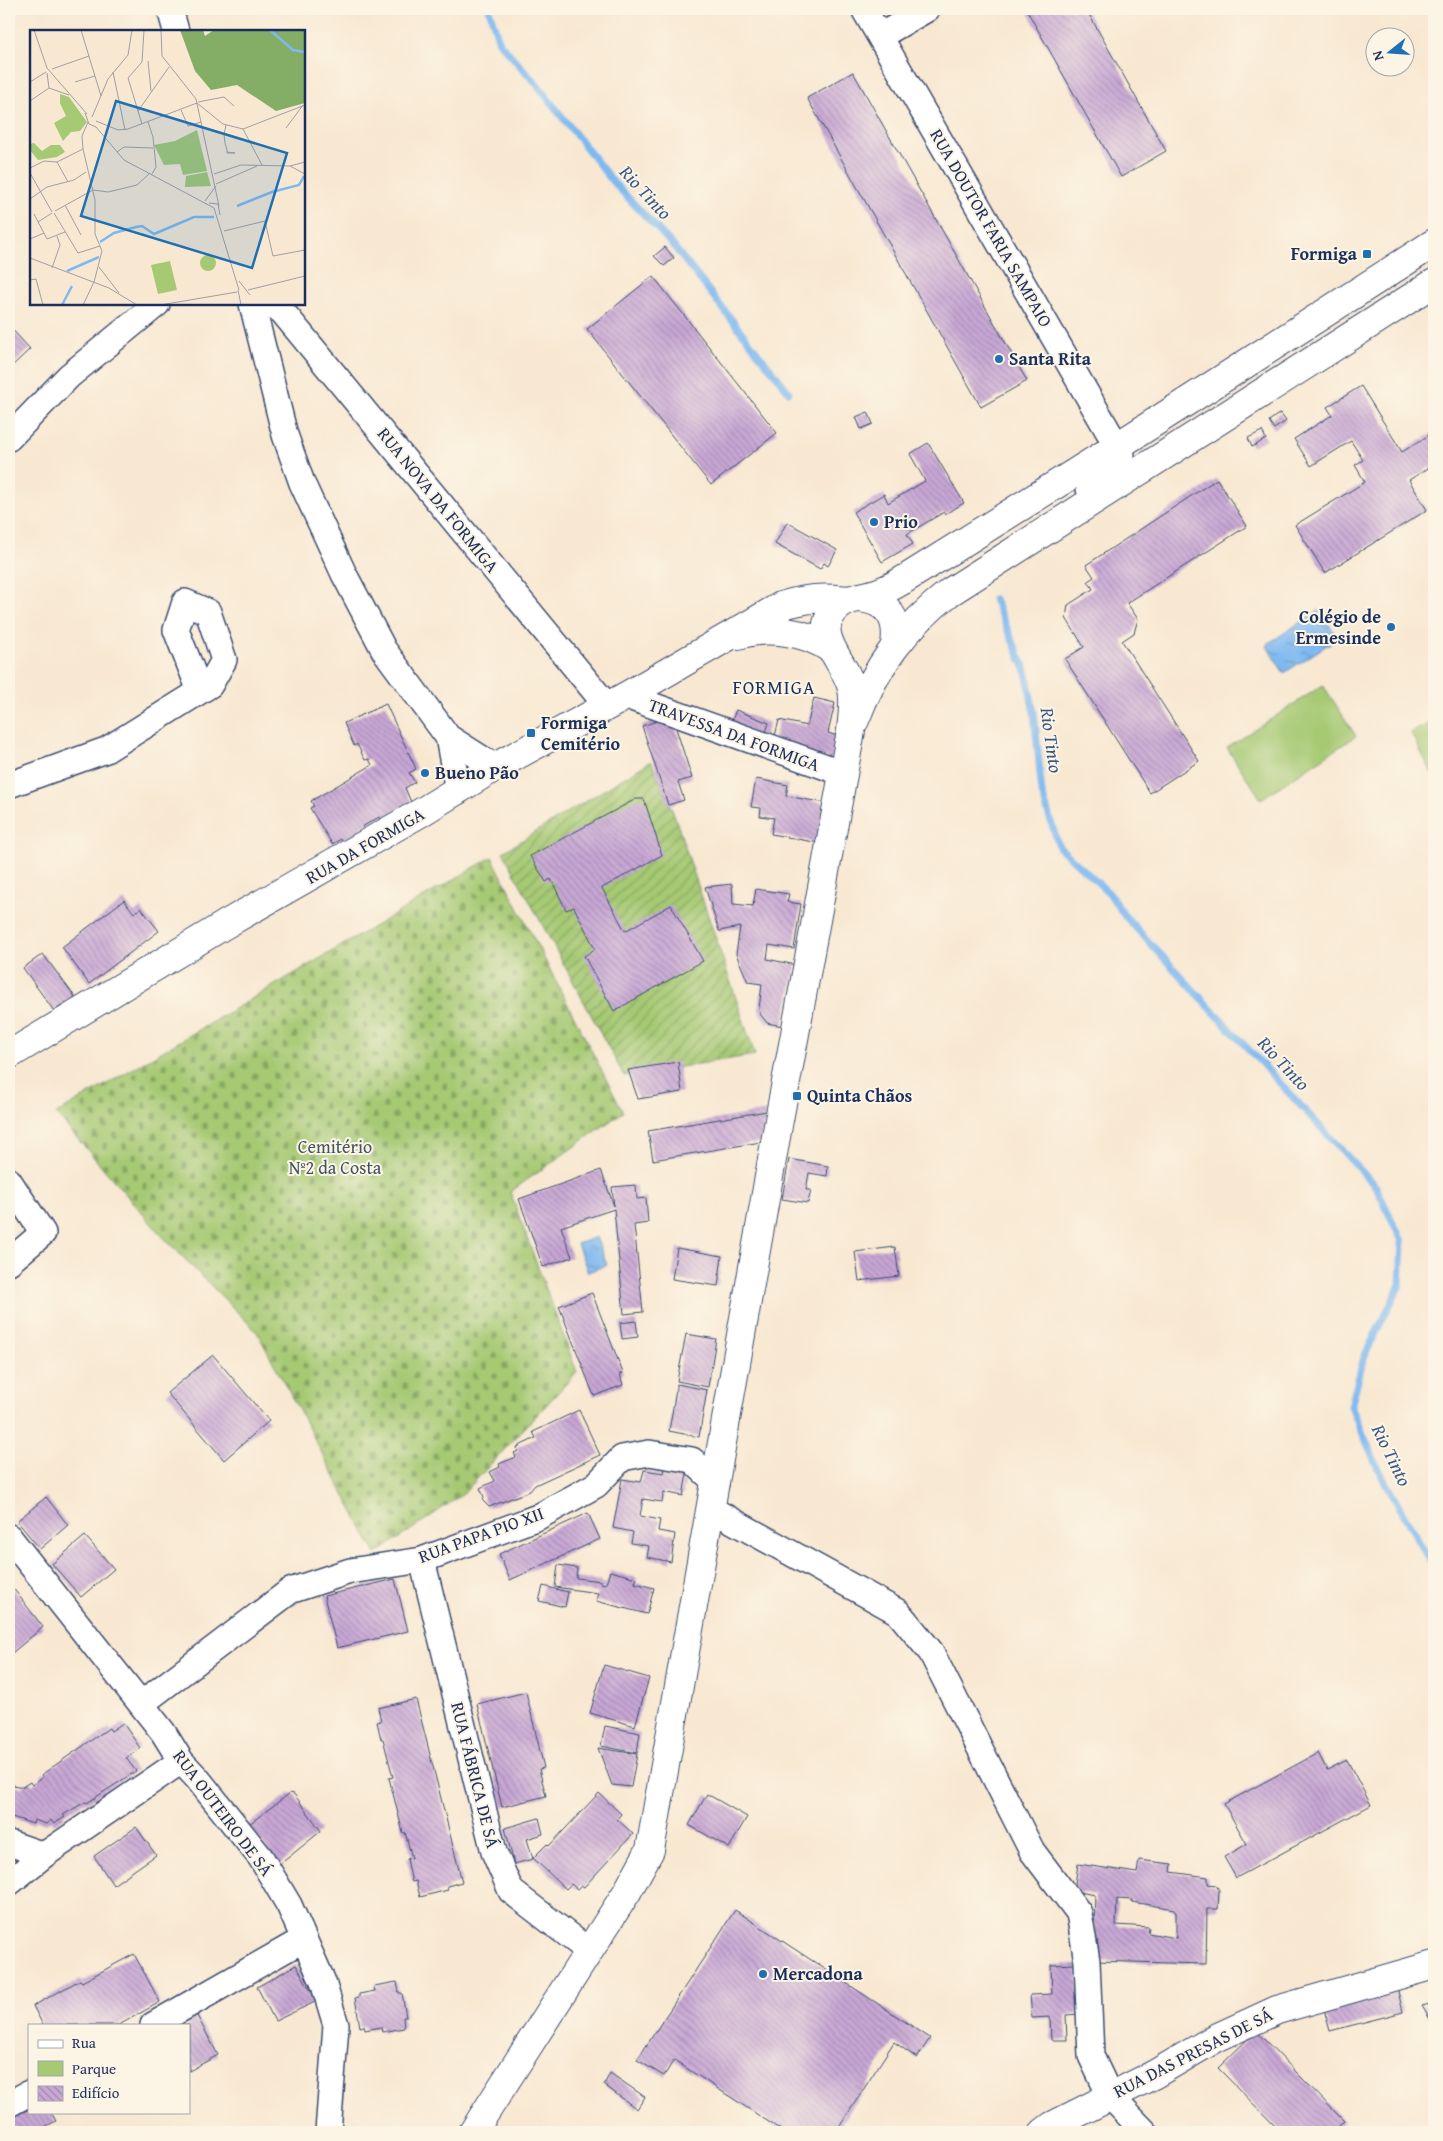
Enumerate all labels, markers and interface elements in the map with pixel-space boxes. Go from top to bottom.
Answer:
north arrow [1366,28,1416,78]
inset map [30,30,305,305]
text: N [1366,48,1388,63]
street label: RUA DOUTOR FARIA SAMPAIO [924,124,1059,332]
water label: Rio Tinto [613,158,679,226]
place label: Formiga [1291,240,1358,267]
marker: Formiga [1361,248,1373,260]
place label: Santa Rita [1009,345,1092,372]
marker: Santa Rita [993,353,1005,365]
street label: RUA NOVA DA FORMIGA [371,421,506,578]
place label: Prio [884,508,918,535]
marker: Prio [868,516,880,528]
place label: Colégio de Ermesinde [1296,603,1381,651]
marker: Colégio de Ermesinde [1385,621,1397,633]
district label: FORMIGA [733,673,815,701]
street label: TRAVESSA DA FORMIGA [645,691,824,778]
water label: Rio Tinto [1033,705,1070,774]
place label: Formiga Cemitério [541,709,621,757]
marker: Formiga Cemitério [525,727,537,739]
place label: Bueno Pão [435,759,519,786]
marker: Bueno Pão [419,767,431,779]
street label: RUA DA FORMIGA [300,800,429,891]
water label: Rio Tinto [1251,1029,1317,1097]
place label: Quinta Chãos [807,1082,912,1109]
marker: Quinta Chãos [791,1090,803,1102]
park label: Cemitério Nº2 da Costa [289,1133,382,1181]
water label: Rio Tinto [1365,1418,1419,1491]
street label: RUA PAPA PIO XII [414,1499,547,1570]
street label: RUA FÁBRICA DE SÁ [444,1699,507,1851]
street label: RUA OUTEIRO DE SÁ [167,1744,280,1882]
place label: Mercadona [773,1960,863,1987]
marker: Mercadona [757,1968,769,1980]
street label: RUA DAS PRESAS DE SÁ [1108,2001,1277,2104]
legend [28,2024,190,2114]
text: Rua [72,2032,96,2053]
text: Parque [72,2058,116,2079]
text: Edifício [72,2082,120,2103]

